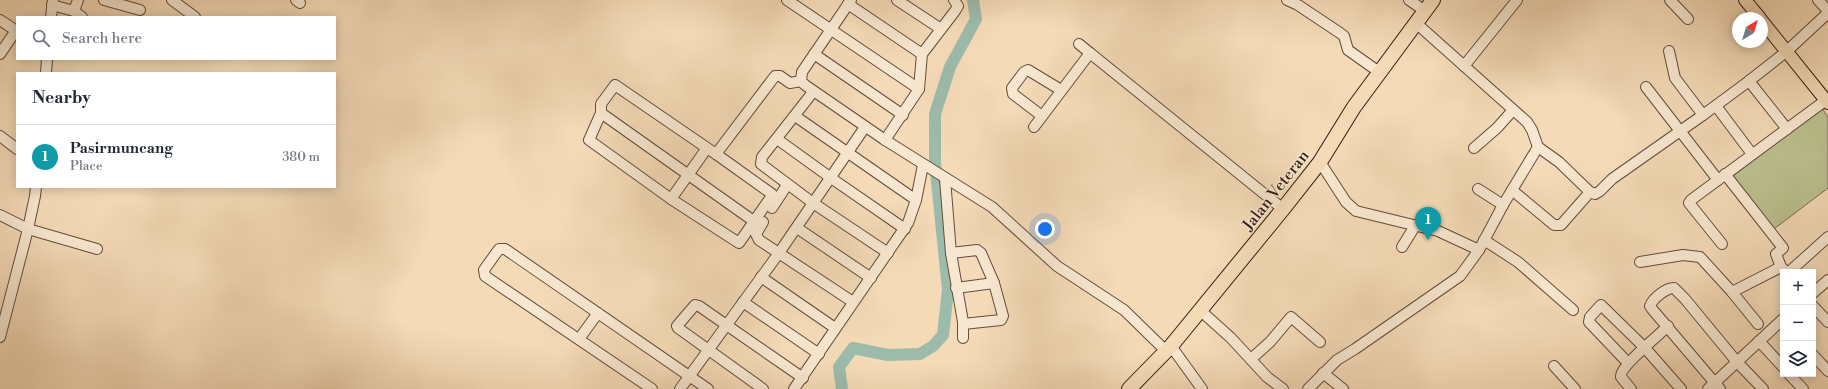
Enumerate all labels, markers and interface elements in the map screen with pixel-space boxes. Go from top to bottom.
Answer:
north arrow [1732,12,1768,48]
search box [16,16,336,60]
icon: search [30,27,52,49]
text: Search here [62,29,142,48]
text: Nearby [32,87,91,109]
text: Pasirmuncang [70,139,173,158]
street label: Jalan Veteran [1237,146,1314,236]
text: 1 [42,149,48,165]
text: 380 m [282,149,320,165]
text: Place [70,158,102,174]
pin: 1 [1415,207,1441,240]
your location [1035,219,1055,239]
map controls [1780,269,1816,377]
button: + [1780,269,1816,305]
button: − [1780,305,1816,341]
button: layers [1780,341,1816,377]

